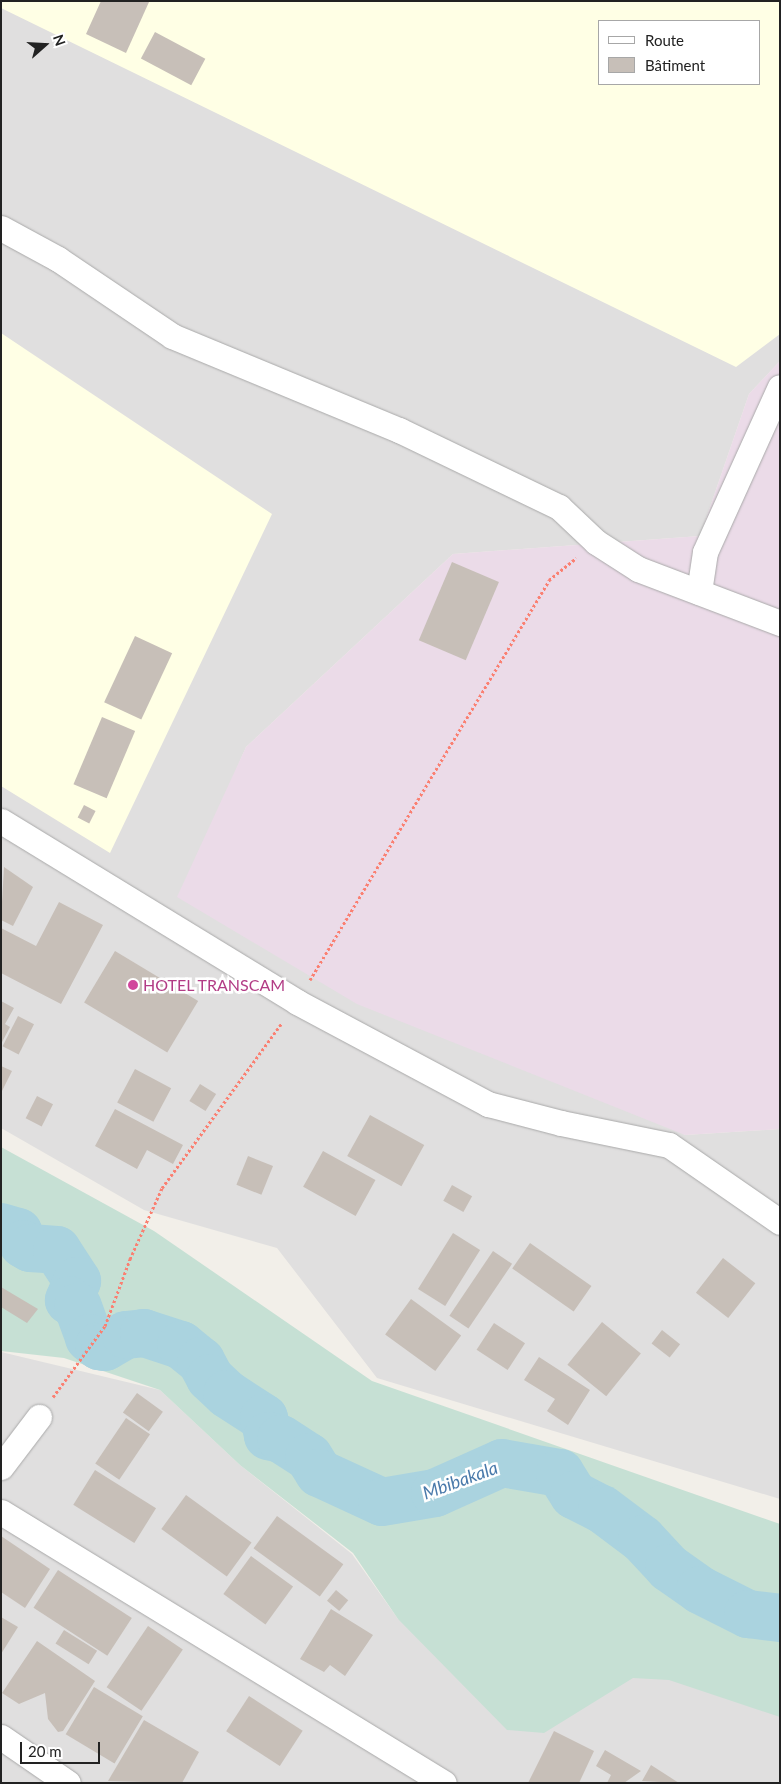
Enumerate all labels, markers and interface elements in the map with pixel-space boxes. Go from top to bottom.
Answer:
north arrow [20,20,70,70]
legend [598,20,761,85]
text: Route [645,31,684,49]
text: N [50,32,69,48]
text: Bâtiment [645,56,705,74]
place label: HOTEL TRANSCAM [143,975,286,995]
marker: HOTEL TRANSCAM [127,979,139,991]
water label: Mbibakala [420,1456,500,1504]
scale bar [22,1732,102,1764]
text: 20 m [28,1742,62,1760]

